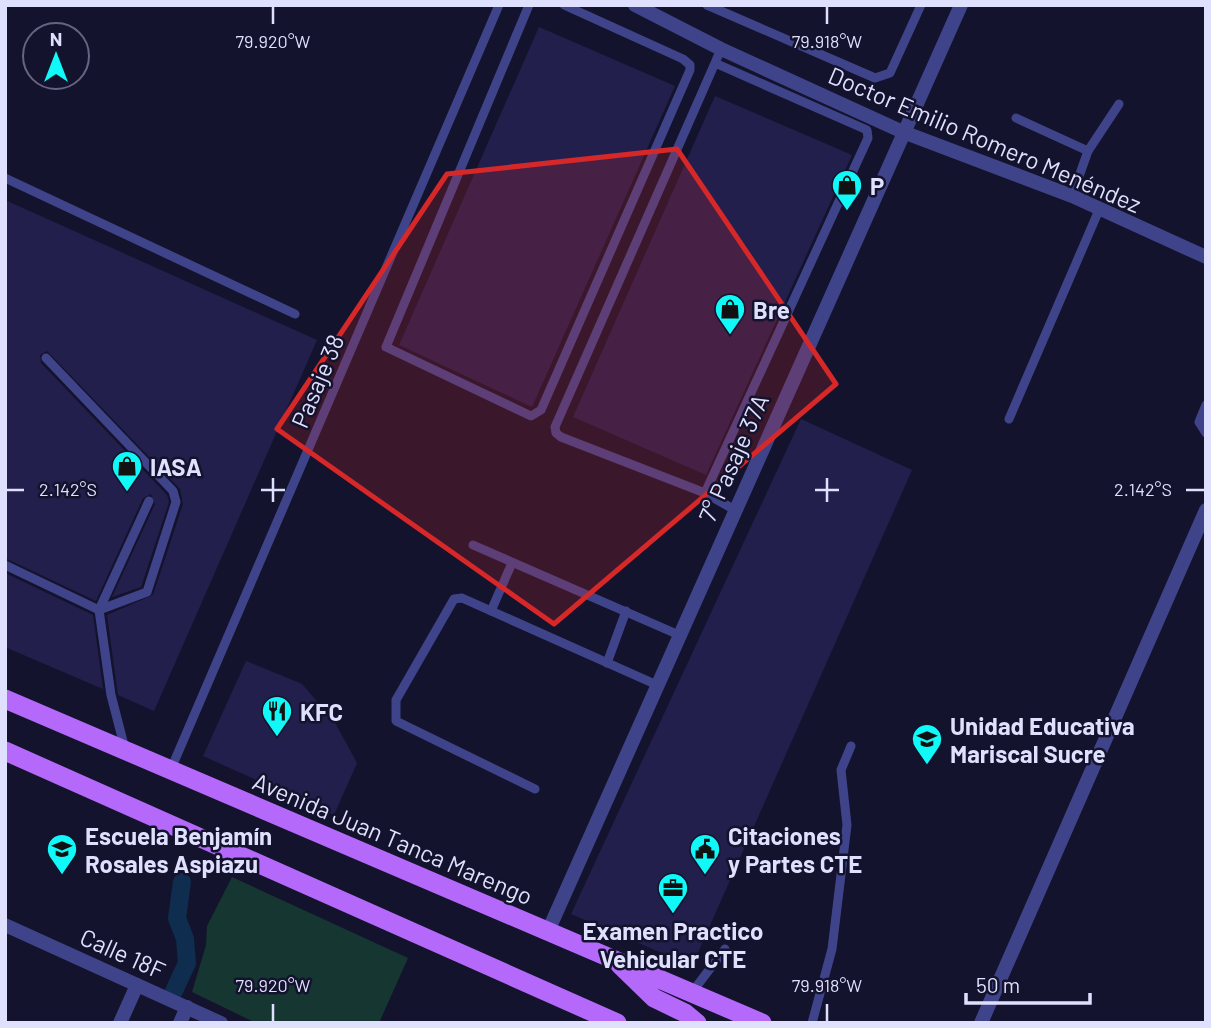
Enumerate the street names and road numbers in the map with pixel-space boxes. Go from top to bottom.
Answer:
street label: Doctor Emilio Romero Menéndez [824,60,1146,218]
street label: Pasaje 38 [284,330,350,432]
street label: 7° Pasaje 37A [692,389,774,527]
street label: Avenida Juan Tanca Marengo [249,766,537,910]
street label: Calle 18F [76,921,170,985]

